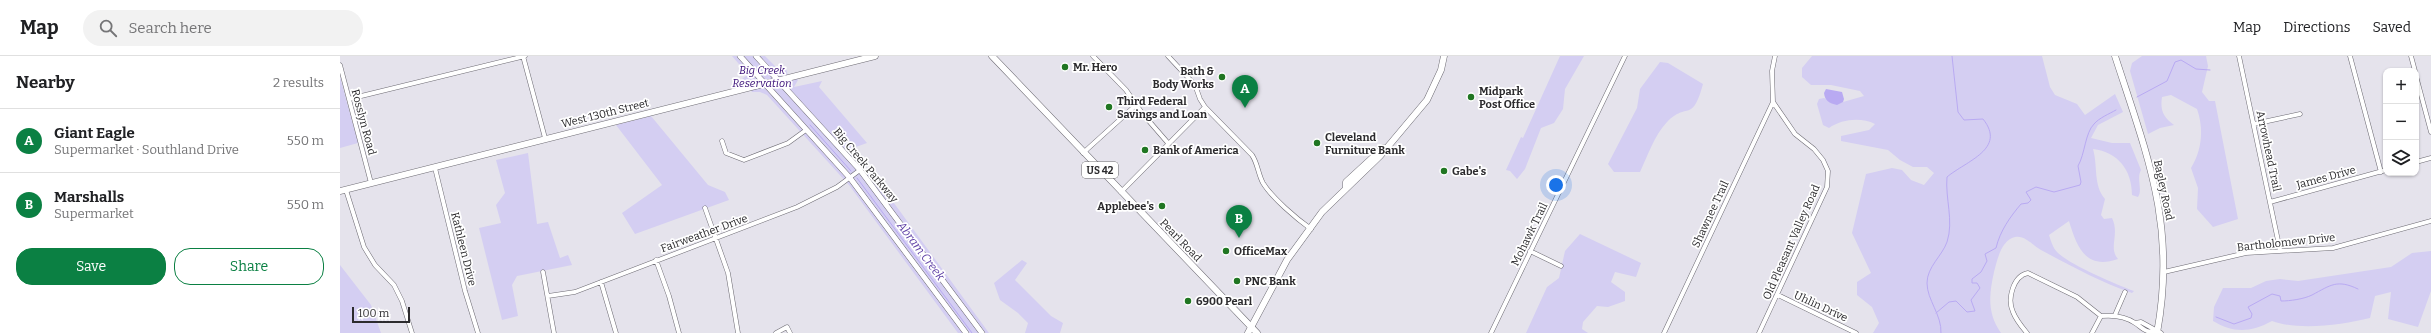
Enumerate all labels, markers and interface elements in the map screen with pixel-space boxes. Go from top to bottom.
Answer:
search box [83,10,363,46]
text: Map [20,16,59,39]
icon: search [97,17,119,39]
text: Search here [129,19,212,37]
text: Map [2233,19,2261,36]
text: Directions [2283,19,2351,36]
text: Saved [2373,19,2411,36]
place label: Mr. Hero [1073,61,1117,74]
marker: Mr. Hero [1060,62,1070,72]
park label: Big Creek Reservation [732,64,792,90]
place label: Bath & Body Works [1152,65,1215,91]
map controls [2383,68,2419,176]
button: + [2383,68,2419,104]
text: Nearby [16,72,75,93]
marker: Bath & Body Works [1217,72,1227,82]
text: 2 results [273,75,324,90]
pin: A [1232,75,1258,108]
place label: Midpark Post Office [1479,85,1535,111]
street label: Rosslyn Road [348,88,379,157]
marker: Midpark Post Office [1466,92,1476,102]
place label: Third Federal Savings and Loan [1117,95,1207,121]
street label: West 130th Street [560,96,650,131]
marker: Third Federal Savings and Loan [1104,102,1114,112]
button: − [2383,104,2419,140]
street label: Arrowhead Trail [2254,109,2283,193]
text: Giant Eagle [54,124,135,142]
street label: Big Creek Parkway [831,125,901,205]
place label: Cleveland Furniture Bank [1325,131,1405,157]
text: A [24,133,34,148]
text: 550 m [287,133,324,148]
marker: Cleveland Furniture Bank [1312,138,1322,148]
button: layers [2383,140,2419,176]
text: Supermarket · Southland Drive [54,142,239,157]
place label: Bank of America [1153,144,1240,157]
marker: Bank of America [1140,145,1150,155]
street label: Bagley Road [2151,159,2176,222]
road number: US 42 [1082,162,1118,178]
street label: James Drive [2294,163,2357,192]
place label: Gabe's [1452,165,1487,178]
marker: Gabe's [1439,166,1449,176]
your location [1546,175,1566,195]
street label: Shawnee Trail [1689,179,1732,250]
street label: Old Pleasant Valley Road [1760,182,1823,302]
text: Marshalls [54,188,124,206]
text: B [25,197,33,212]
text: 550 m [287,197,324,212]
place label: Applebee's [1097,200,1155,213]
street label: Mohawk Trail [1509,200,1550,268]
marker: Applebee's [1157,201,1167,211]
pin: B [1226,205,1252,238]
text: Supermarket [54,206,134,221]
street label: Kathleen Drive [448,211,479,287]
street label: Fairweather Drive [659,212,749,255]
street label: Pearl Road [1157,216,1205,265]
water label: Abram Creek [894,218,948,284]
street label: Bartholomew Drive [2236,231,2336,254]
place label: OfficeMax [1234,245,1288,258]
marker: OfficeMax [1221,246,1231,256]
button: Save [16,248,166,285]
button: Share [174,248,324,285]
place label: PNC Bank [1245,275,1296,288]
marker: PNC Bank [1232,276,1242,286]
street label: Uhlin Drive [1792,288,1850,325]
place label: 6900 Pearl [1196,295,1253,308]
marker: 6900 Pearl [1183,296,1193,306]
scale bar [352,305,410,324]
text: 100 m [358,307,389,320]

